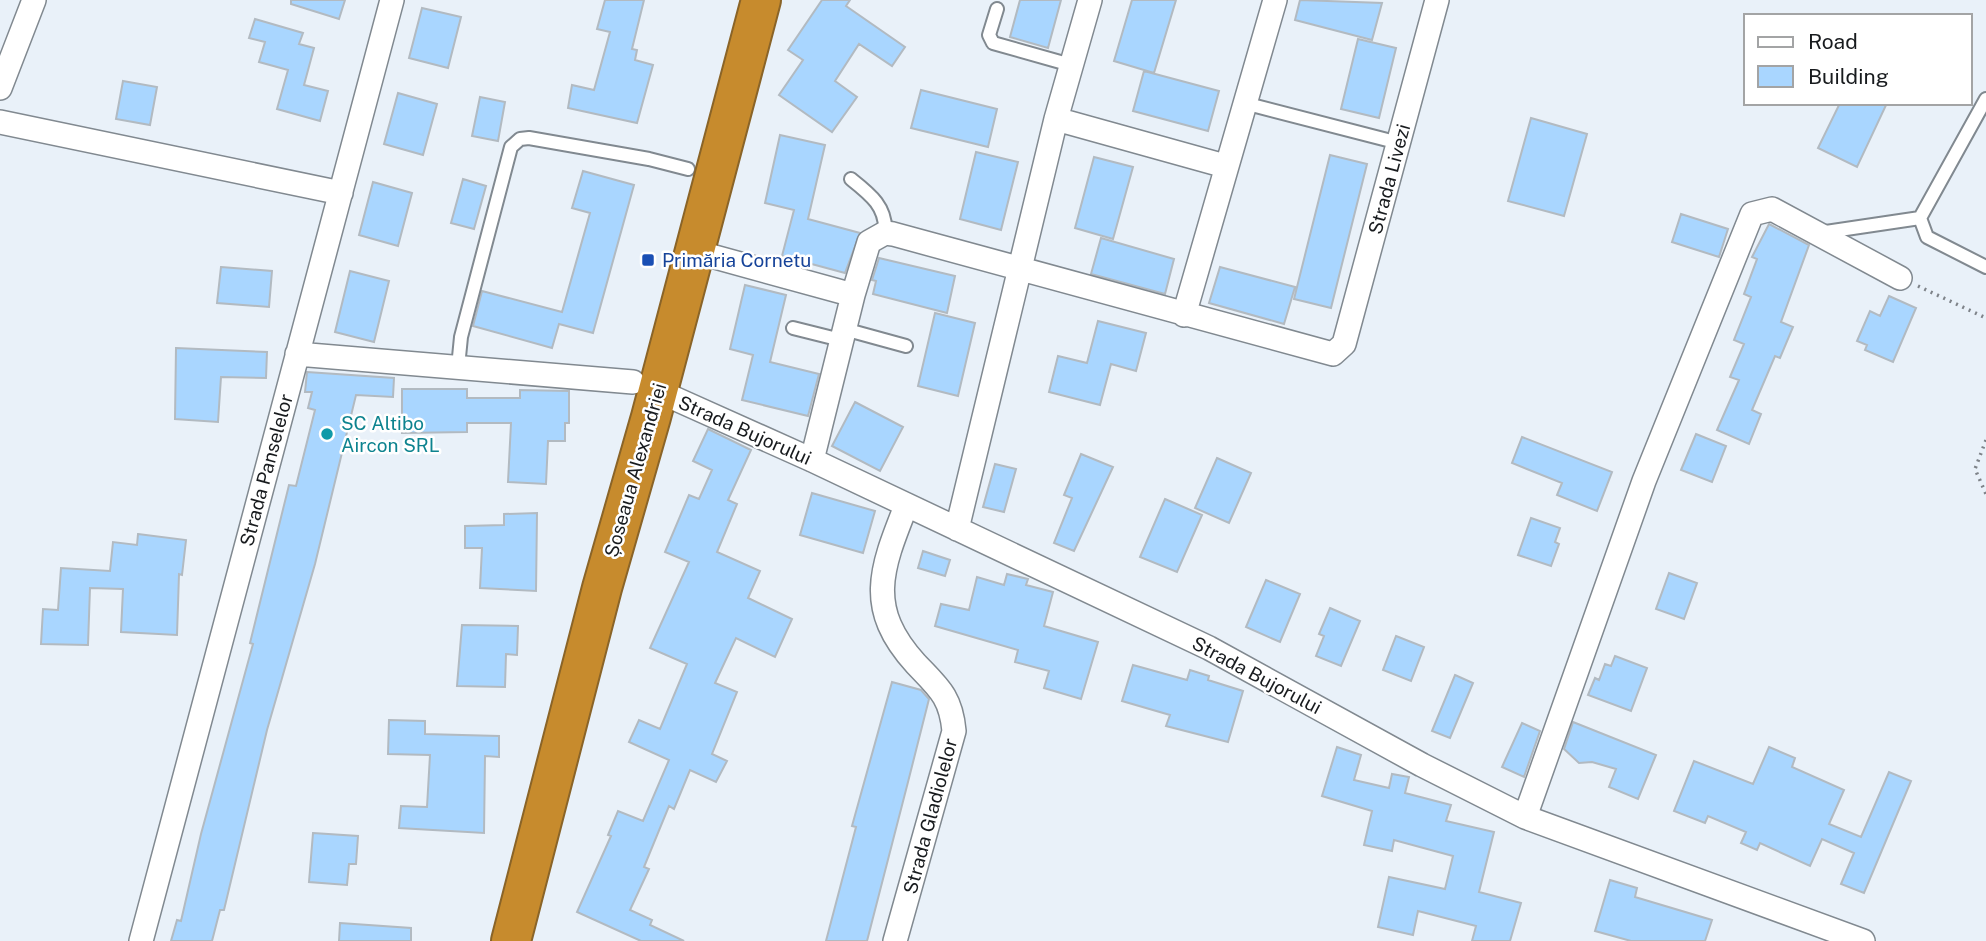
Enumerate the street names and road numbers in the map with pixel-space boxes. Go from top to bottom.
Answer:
street label: Strada Livezi [1364,121,1414,237]
street label: Șoseaua Alexandriei [600,380,670,560]
street label: Strada Panselelor [235,391,297,549]
street label: Strada Bujorului [675,391,815,469]
street label: Strada Bujorului [1189,632,1325,718]
street label: Strada Gladiolelor [899,736,961,896]

